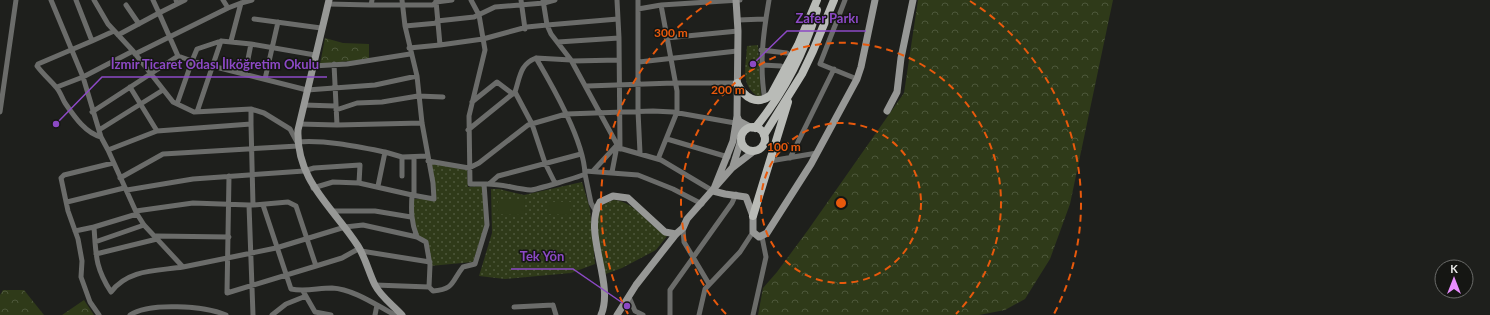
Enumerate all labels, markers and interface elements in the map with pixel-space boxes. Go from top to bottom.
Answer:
callout: Zafer Parkı [787,6,866,31]
text: Zafer Parkı [795,10,859,26]
text: 300 m [654,25,688,40]
callout: İzmir Ticaret Odası İlköğretim Okulu [102,52,327,77]
text: İzmir Ticaret Odası İlköğretim Okulu [111,56,319,72]
text: 200 m [711,82,745,97]
text: 100 m [767,139,801,154]
centre of rings [834,196,848,210]
callout: Tek Yön [511,244,573,269]
text: Tek Yön [520,248,564,264]
north arrow [1434,259,1474,299]
text: K [1450,262,1458,275]

